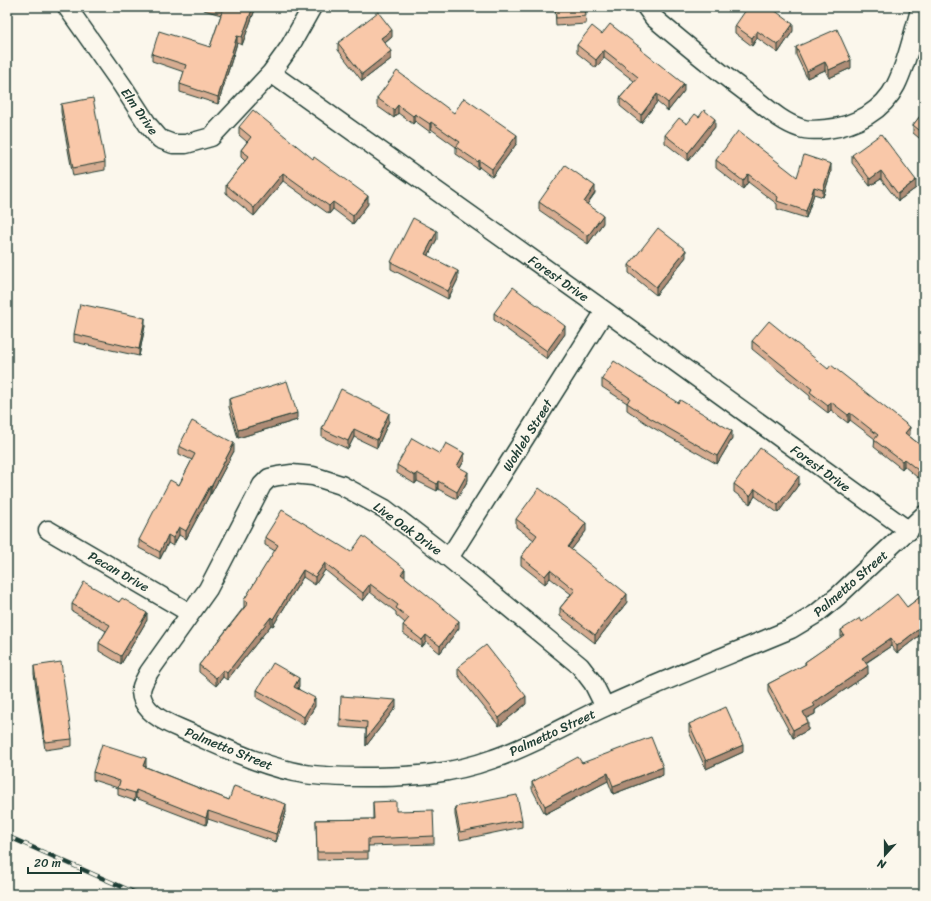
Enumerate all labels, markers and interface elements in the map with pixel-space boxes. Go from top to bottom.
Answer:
street label: Elm Drive [115,83,165,140]
street label: Forest Drive [524,249,594,308]
street label: Wohleb Street [496,394,559,476]
street label: Forest Drive [786,439,856,498]
street label: Live Oak Drive [368,495,447,562]
street label: Palmetto Street [808,544,893,623]
street label: Pecan Drive [84,545,154,598]
street label: Palmetto Street [505,702,600,763]
street label: Palmetto Street [181,720,277,777]
north arrow [865,835,905,875]
scale bar [28,849,81,875]
text: 20 m [34,852,61,874]
text: N [874,853,889,874]

